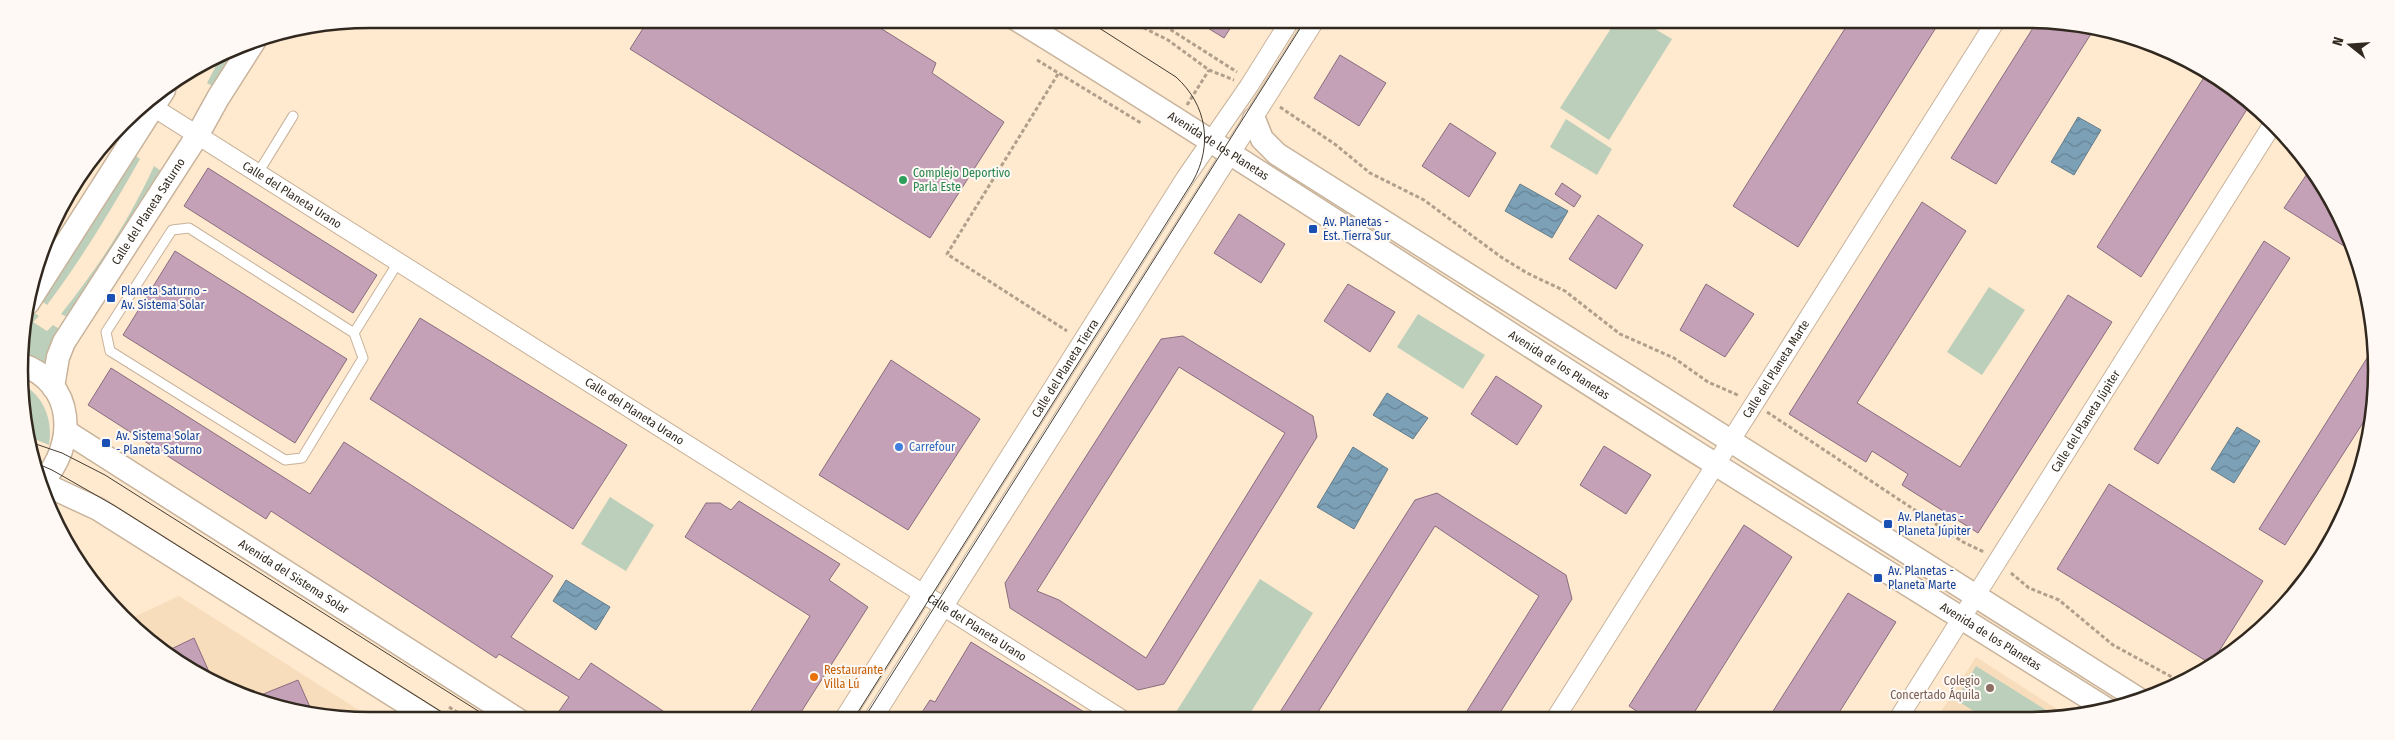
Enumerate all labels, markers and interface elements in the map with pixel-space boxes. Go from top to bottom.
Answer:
north arrow [2325,20,2375,70]
text: N [2329,35,2347,48]
street label: Avenida de los Planetas [1165,109,1272,183]
street label: Calle del Planeta Saturno [109,156,188,267]
street label: Calle del Planeta Urano [240,158,344,231]
place label: Complejo Deportivo Parla Este [913,166,1010,194]
marker: Complejo Deportivo Parla Este [897,174,909,186]
place label: Av. Planetas - Est. Tierra Sur [1323,215,1391,243]
marker: Av. Planetas - Est. Tierra Sur [1307,223,1319,235]
place label: Planeta Saturno - Av. Sistema Solar [121,284,207,312]
marker: Planeta Saturno - Av. Sistema Solar [105,292,117,304]
street label: Calle del Planeta Tierra [1029,316,1101,420]
street label: Calle del Planeta Marte [1740,317,1812,421]
street label: Avenida de los Planetas [1506,327,1612,402]
street label: Calle del Planeta Júpiter [2048,367,2123,475]
street label: Calle del Planeta Urano [582,375,687,448]
place label: Av. Sistema Solar - Planeta Saturno [116,429,202,457]
marker: Av. Sistema Solar - Planeta Saturno [100,437,112,449]
place label: Carrefour [909,440,956,454]
marker: Carrefour [893,441,905,453]
place label: Av. Planetas - Planeta Júpiter [1898,510,1972,538]
marker: Av. Planetas - Planeta Júpiter [1882,518,1894,530]
street label: Avenida del Sistema Solar [236,536,352,617]
place label: Av. Planetas - Planeta Marte [1888,564,1956,592]
marker: Av. Planetas - Planeta Marte [1872,572,1884,584]
street label: Calle del Planeta Urano [925,591,1029,664]
street label: Avenida de los Planetas [1938,600,2044,673]
place label: Restaurante Villa Lú [824,663,883,691]
marker: Restaurante Villa Lú [808,671,820,683]
place label: Colegio Concertado Áquila [1890,674,1980,702]
marker: Colegio Concertado Áquila [1984,682,1996,694]

